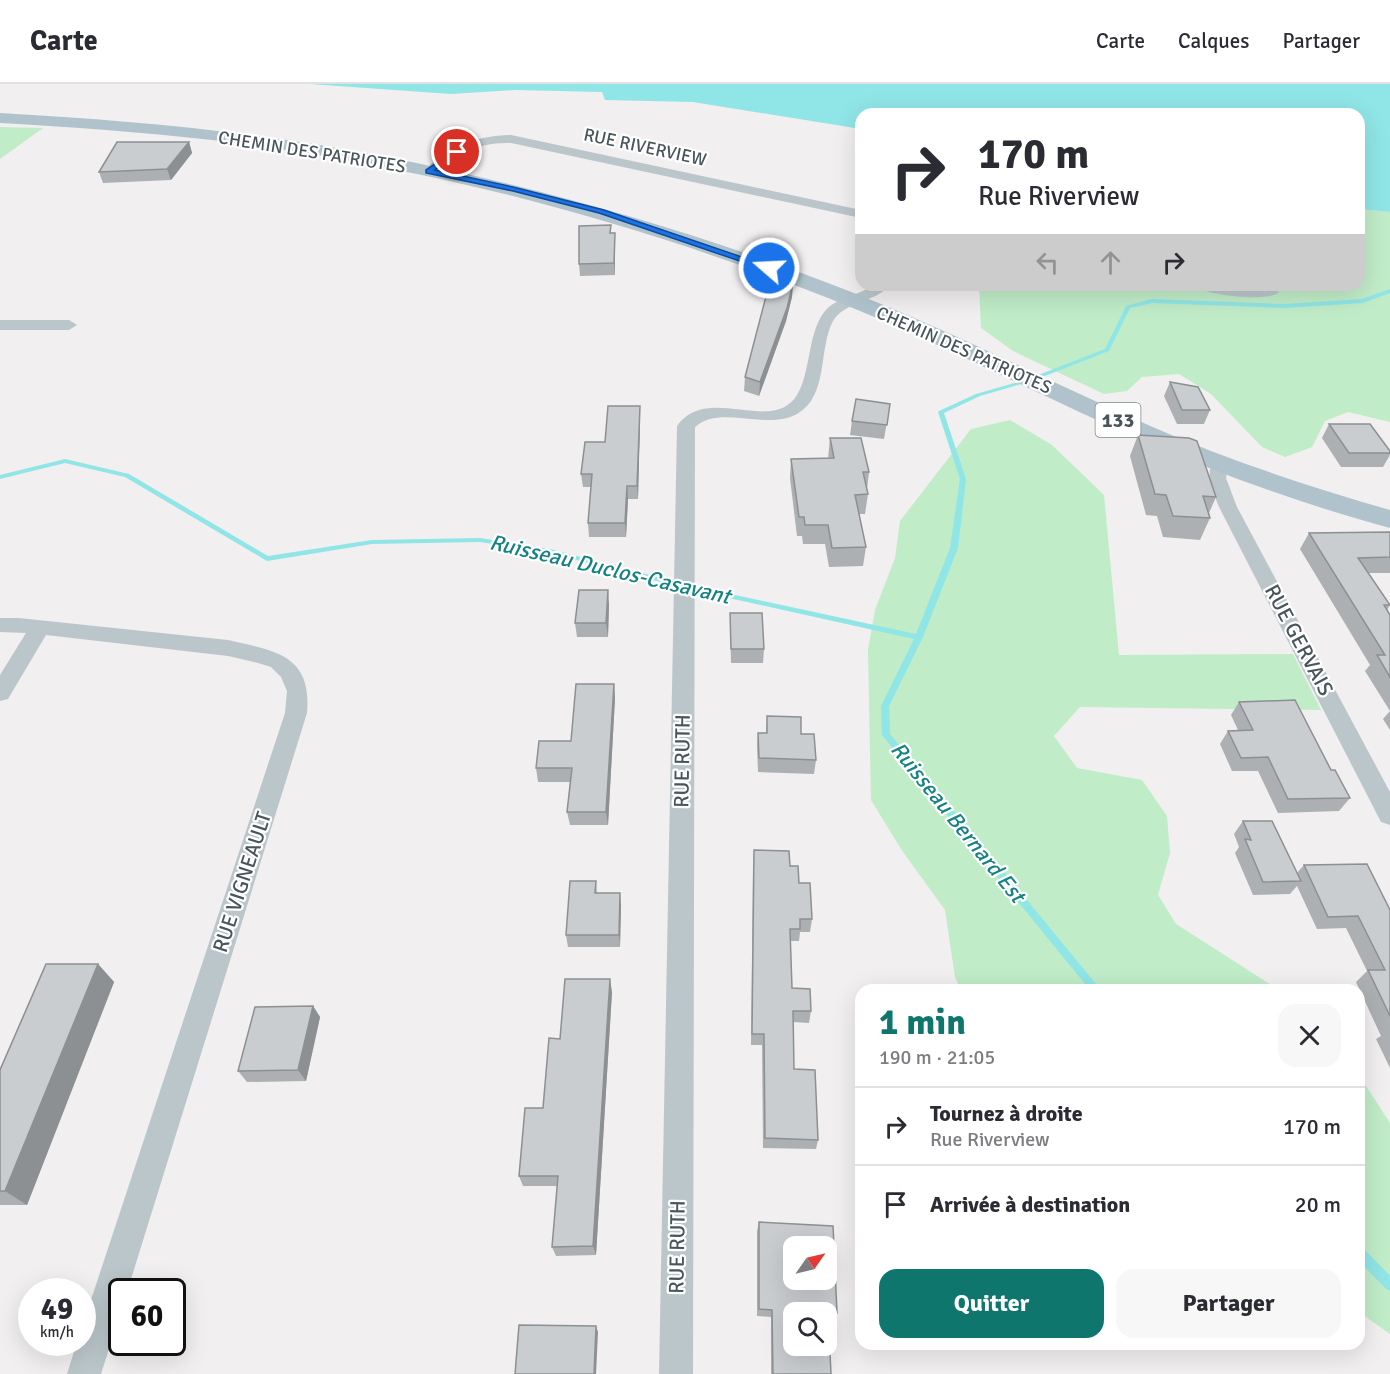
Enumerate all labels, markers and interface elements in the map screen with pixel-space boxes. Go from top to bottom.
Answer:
text: Carte [30,24,98,58]
text: Carte [1096,28,1145,54]
text: Calques [1178,28,1249,54]
text: Partager [1282,28,1360,54]
street label: RUE RIVERVIEW [582,123,708,171]
street label: CHEMIN DES PATRIOTES [217,126,407,178]
pin [431,126,482,177]
text: 170 m [978,129,1089,180]
icon: right [879,132,957,210]
icon: arrive [440,135,473,168]
text: Rue Riverview [978,180,1139,213]
position arrow [737,236,801,300]
icon: left [1031,246,1064,279]
icon: ahead [1094,246,1127,279]
icon: right [1157,246,1190,279]
street label: CHEMIN DES PATRIOTES [873,301,1055,399]
road number: 133 [1096,403,1140,437]
water label: Ruisseau Duclos-Casavant [487,528,735,610]
street label: RUE GERVAIS [1259,580,1339,700]
street label: RUE RUTH [668,714,696,808]
water label: Ruisseau Bernard Est [885,736,1032,909]
street label: RUE VIGNEAULT [207,808,277,956]
text: 1 min [879,1000,966,1045]
button: close [1278,1004,1341,1067]
text: 190 m · 21:05 [879,1045,995,1070]
text: Tournez à droite [930,1100,1083,1127]
icon: right [879,1110,912,1143]
text: 170 m [1283,1113,1341,1140]
text: Rue Riverview [930,1127,1049,1152]
icon: arrive [879,1188,912,1221]
text: Arrivée à destination [930,1191,1130,1218]
text: 20 m [1295,1191,1341,1218]
street label: RUE RUTH [663,1200,691,1294]
north arrow [783,1236,837,1290]
map controls [783,1236,837,1356]
button: Quitter [879,1269,1104,1338]
button: Partager [1116,1269,1341,1338]
speed limit sign: 60 [108,1278,186,1356]
text: 49 [41,1291,73,1328]
button: search [783,1302,837,1356]
text: km/h [40,1323,74,1341]

